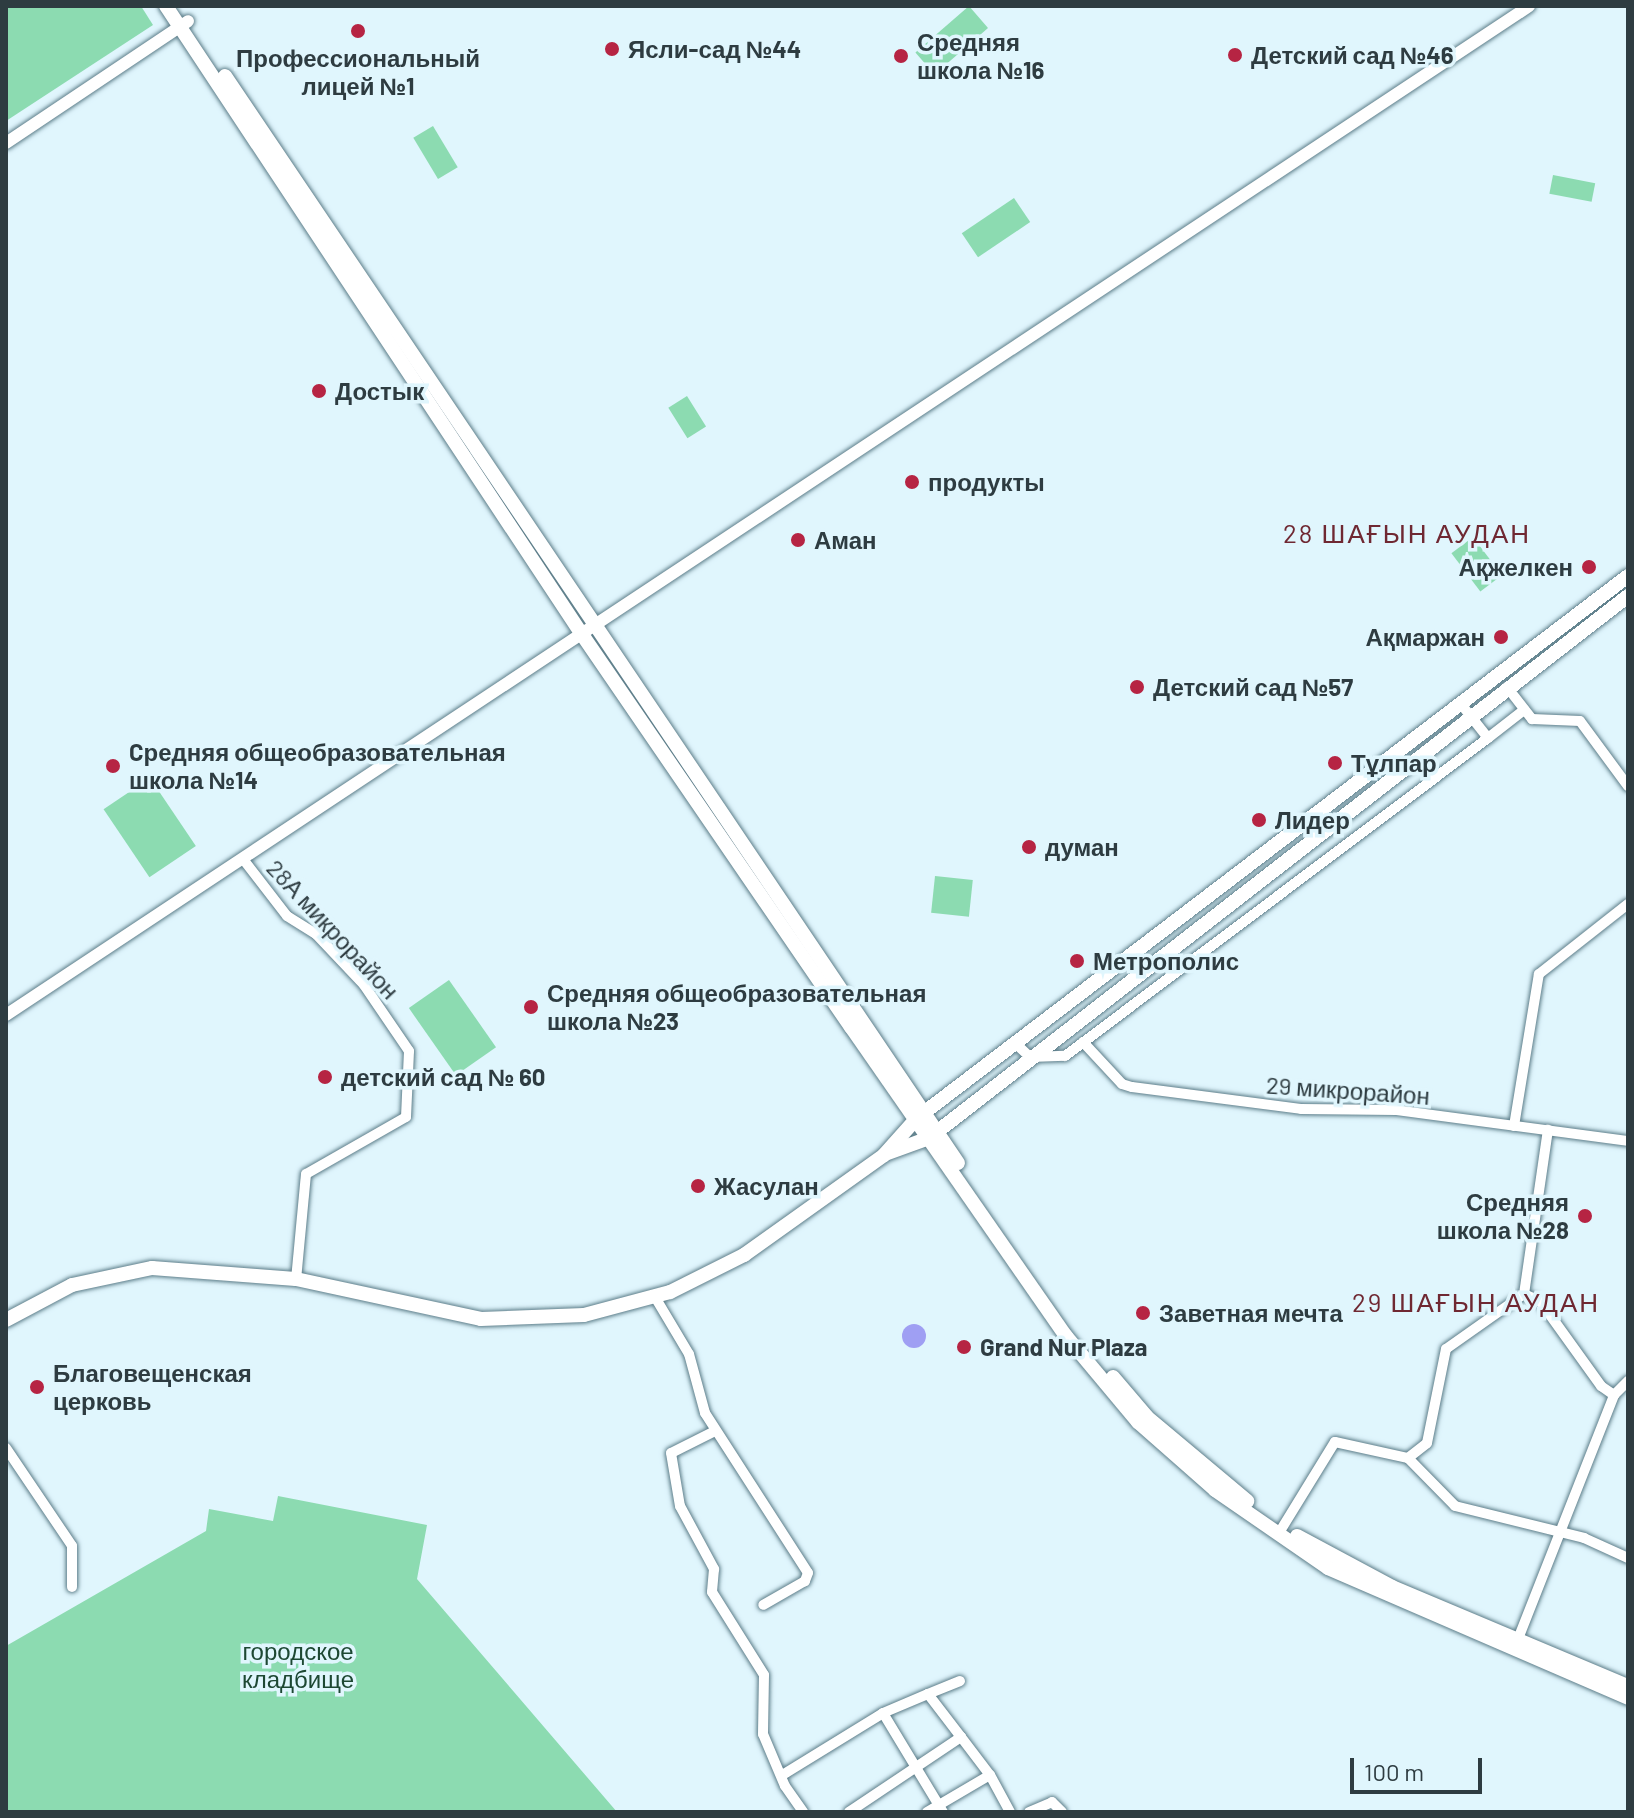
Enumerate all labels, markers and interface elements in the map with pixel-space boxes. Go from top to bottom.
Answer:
marker: Профессиональный лицей №1 [349,22,367,40]
place label: Средняя школа №16 [917,28,1044,84]
place label: Ясли-сад №44 [628,35,801,63]
marker: Ясли-сад №44 [603,40,621,58]
place label: Детский сад №46 [1251,41,1454,69]
place label: Профессиональный лицей №1 [236,44,480,100]
marker: Детский сад №46 [1226,46,1244,64]
marker: Средняя школа №16 [892,47,910,65]
place label: Достык [335,377,424,405]
marker: Достык [310,382,328,400]
place label: продукты [928,468,1045,496]
marker: продукты [903,473,921,491]
district label: 28 ШАҒЫН АУДАН [1283,517,1531,549]
place label: Аман [814,526,877,554]
marker: Аман [789,531,807,549]
place label: Ақжелкен [1459,553,1573,581]
marker: Ақжелкен [1580,558,1598,576]
place label: Ақмаржан [1365,623,1485,651]
marker: Ақмаржан [1492,628,1510,646]
place label: Детский сад №57 [1153,673,1353,701]
marker: Детский сад №57 [1128,678,1146,696]
place label: Cредняя общеобразовательная школа №14 [129,738,506,794]
place label: Тұлпар [1351,749,1437,777]
marker: Тұлпар [1326,754,1344,772]
marker: Cредняя общеобразовательная школа №14 [104,757,122,775]
place label: Лидер [1275,806,1350,834]
marker: Лидер [1250,811,1268,829]
place label: думан [1045,833,1119,861]
marker: думан [1020,838,1038,856]
street label: 28А микрорайон [261,853,405,1005]
place label: Метрополис [1093,947,1239,975]
marker: Метрополис [1068,952,1086,970]
place label: Средняя общеобразовательная школа №23 [547,979,926,1035]
marker: Средняя общеобразовательная школа №23 [522,998,540,1016]
place label: детский сад № 60 [341,1063,546,1091]
marker: детский сад № 60 [316,1068,334,1086]
street label: 29 микрорайон [1265,1070,1431,1110]
place label: Жасулан [714,1172,819,1200]
marker: Жасулан [689,1177,707,1195]
place label: Средняя школа №28 [1437,1188,1569,1244]
marker: Средняя школа №28 [1576,1207,1594,1225]
district label: 29 ШАҒЫН АУДАН [1352,1286,1600,1318]
place label: Заветная мечта [1159,1299,1343,1327]
marker: Заветная мечта [1134,1304,1152,1322]
place label: Grand Nur Plaza [980,1333,1147,1361]
marker: Grand Nur Plaza [955,1338,973,1356]
place label: Благовещенская церковь [53,1359,252,1415]
marker: Благовещенская церковь [28,1378,46,1396]
park label: городское кладбище [242,1637,354,1693]
scale bar [1354,1742,1486,1792]
text: 100 m [1364,1757,1424,1786]

